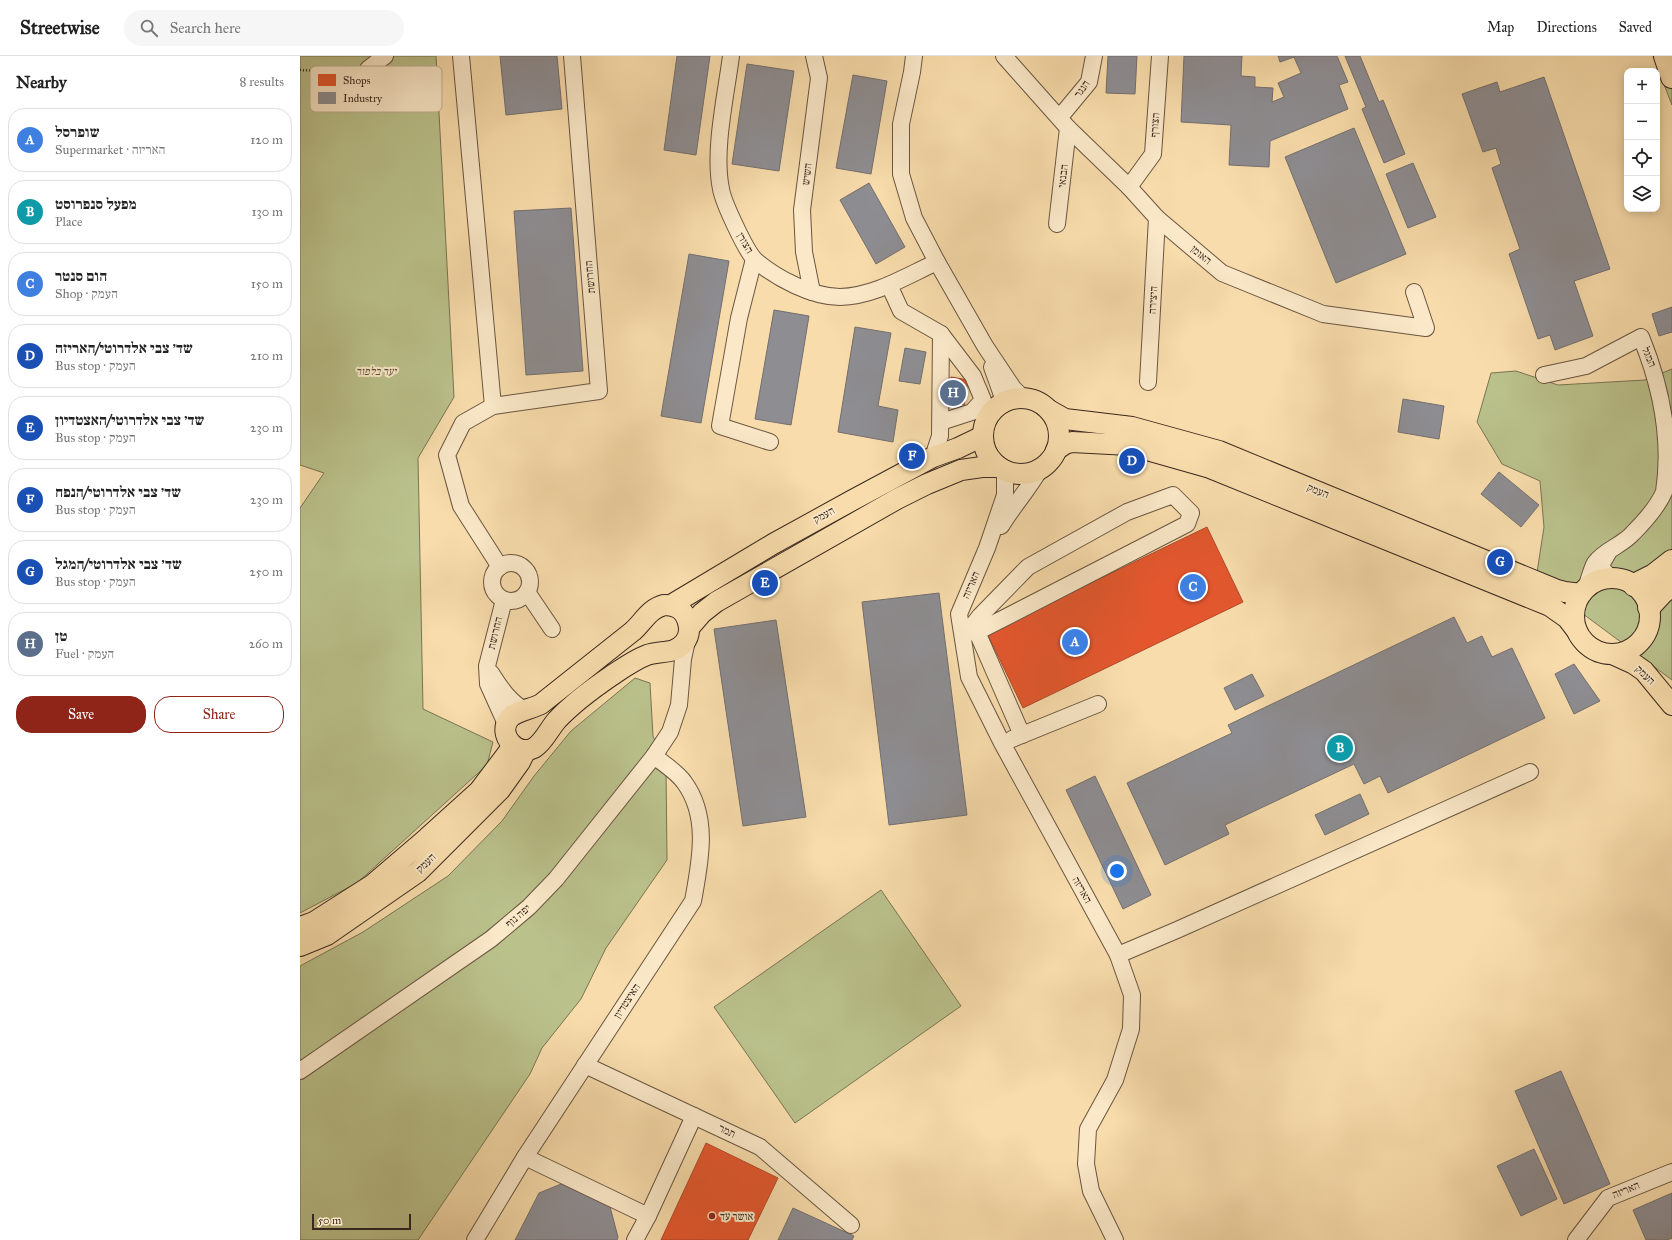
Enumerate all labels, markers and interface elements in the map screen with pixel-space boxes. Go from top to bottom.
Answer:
search box [124,10,404,46]
text: Streetwise [20,16,100,39]
icon: search [138,17,160,39]
text: Search here [170,19,241,37]
text: Map [1487,19,1514,36]
text: Directions [1536,19,1597,36]
text: Saved [1619,19,1652,36]
legend [310,66,442,112]
map controls [1624,68,1660,212]
button: + [1624,68,1660,104]
text: Nearby [16,72,67,93]
text: 8 results [240,74,284,90]
text: Shops [343,74,371,87]
street label: הנגר [1071,78,1093,100]
text: Industry [343,92,383,105]
button: − [1624,104,1660,140]
street label: הצורף [1148,112,1162,138]
text: שופרסל [55,123,99,141]
text: A [26,132,34,148]
text: 120 m [250,132,283,148]
button: locate [1624,140,1660,176]
text: Supermarket · האריזה [55,142,165,158]
street label: השיש [799,162,815,186]
street label: הבנאי [1055,163,1071,189]
button: layers [1624,176,1660,212]
text: מפעל סנפרוסט [55,195,137,213]
text: B [26,204,34,220]
text: 130 m [251,204,283,220]
text: Place [55,214,82,230]
street label: הצורן [734,230,756,256]
street label: האומן [1188,243,1214,268]
street label: החרושת [582,260,598,294]
text: הום סנטר [55,267,107,285]
text: C [26,276,34,292]
text: 150 m [251,276,283,292]
text: Shop · העמק [55,286,118,302]
street label: היצירה [1146,286,1160,314]
text: שד׳ צבי אלדרוטי/האריזה [55,339,193,357]
street label: המגל [1639,345,1659,369]
text: D [25,348,35,364]
text: 210 m [250,348,283,364]
text: Bus stop · העמק [55,358,136,374]
park label: יער בלפור [356,365,397,378]
pin: H [940,378,966,408]
text: שד׳ צבי אלדרוטי/האצטדיון [55,411,204,429]
text: E [25,420,35,436]
text: 230 m [250,420,283,436]
text: Bus stop · העמק [55,430,136,446]
pin: F [899,441,925,471]
pin: D [1119,446,1145,476]
street label: העמק [1305,481,1331,501]
text: שד׳ צבי אלדרוטי/הנפח [55,483,181,501]
text: F [26,492,34,508]
text: 230 m [250,492,283,508]
text: Bus stop · העמק [55,502,136,518]
street label: העמק [811,504,837,526]
pin: G [1487,547,1513,577]
text: שד׳ צבי אלדרוטי/המגל [55,555,182,573]
text: G [25,564,35,580]
text: 250 m [249,564,283,580]
pin: E [752,568,778,598]
street label: האריזה [959,569,983,601]
pin: C [1180,572,1206,602]
text: Bus stop · העמק [55,574,136,590]
street label: החרושת [485,615,505,651]
text: טן [55,627,67,645]
pin: A [1062,627,1088,657]
text: H [24,636,36,652]
text: 260 m [249,636,283,652]
text: Fuel · העמק [55,646,114,662]
street label: העמק [1632,663,1658,688]
button: Save [16,696,146,733]
button: Share [154,696,284,733]
pin: B [1327,733,1353,763]
street label: העמק [413,850,439,875]
your location [1107,861,1127,881]
street label: האריזה [1069,874,1095,906]
street label: יפה נוף [503,902,533,930]
street label: האיצטדיון [611,981,643,1021]
street label: תמר [716,1121,738,1141]
street label: האריזה [1610,1179,1642,1201]
place label: אושר עד [720,1210,754,1223]
marker: אושר עד [707,1211,717,1221]
scale bar [312,1212,411,1231]
text: 50 m [318,1214,341,1227]

